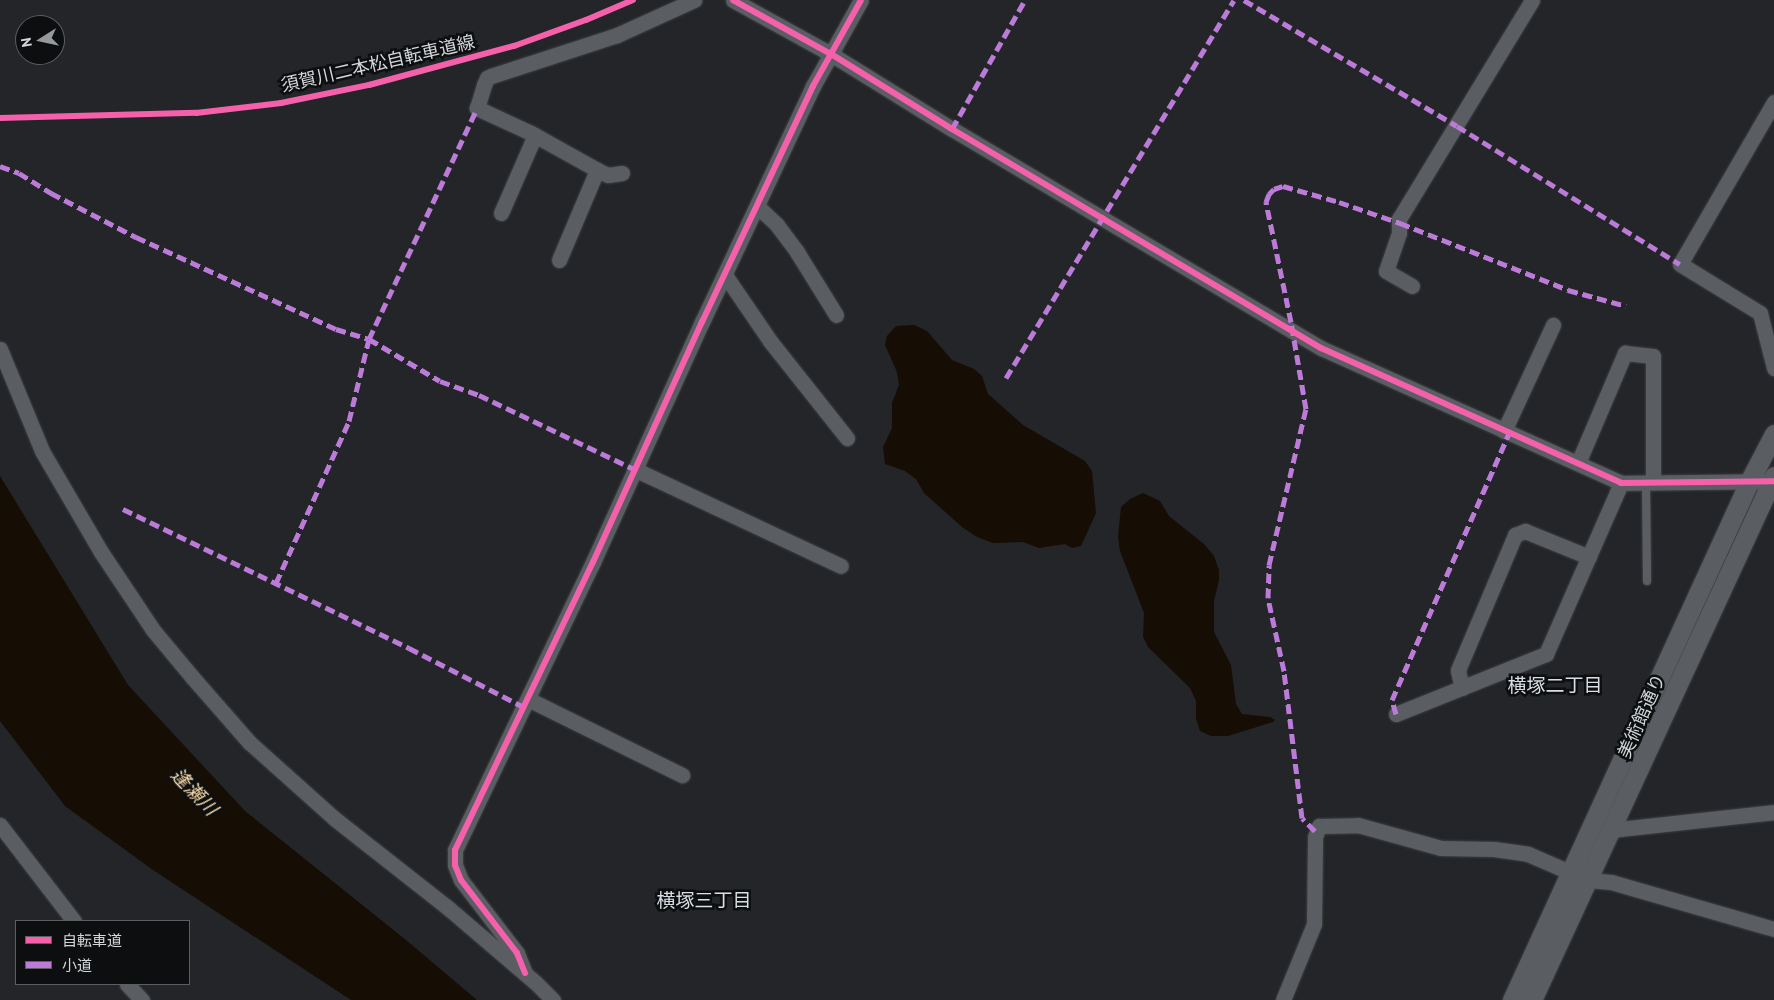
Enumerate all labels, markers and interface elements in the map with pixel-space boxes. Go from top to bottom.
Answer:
north arrow [15,15,65,65]
street label: 須賀川二本松自転車道線 [279,31,477,97]
text: N [17,36,36,49]
street label: 美術館通り [1614,670,1670,762]
district label: 横塚二丁目 [1508,675,1602,697]
water label: 逢瀬川 [166,764,222,820]
district label: 横塚三丁目 [657,890,751,912]
legend [15,920,190,985]
text: 自転車道 [62,931,122,950]
text: 小道 [62,956,92,975]

